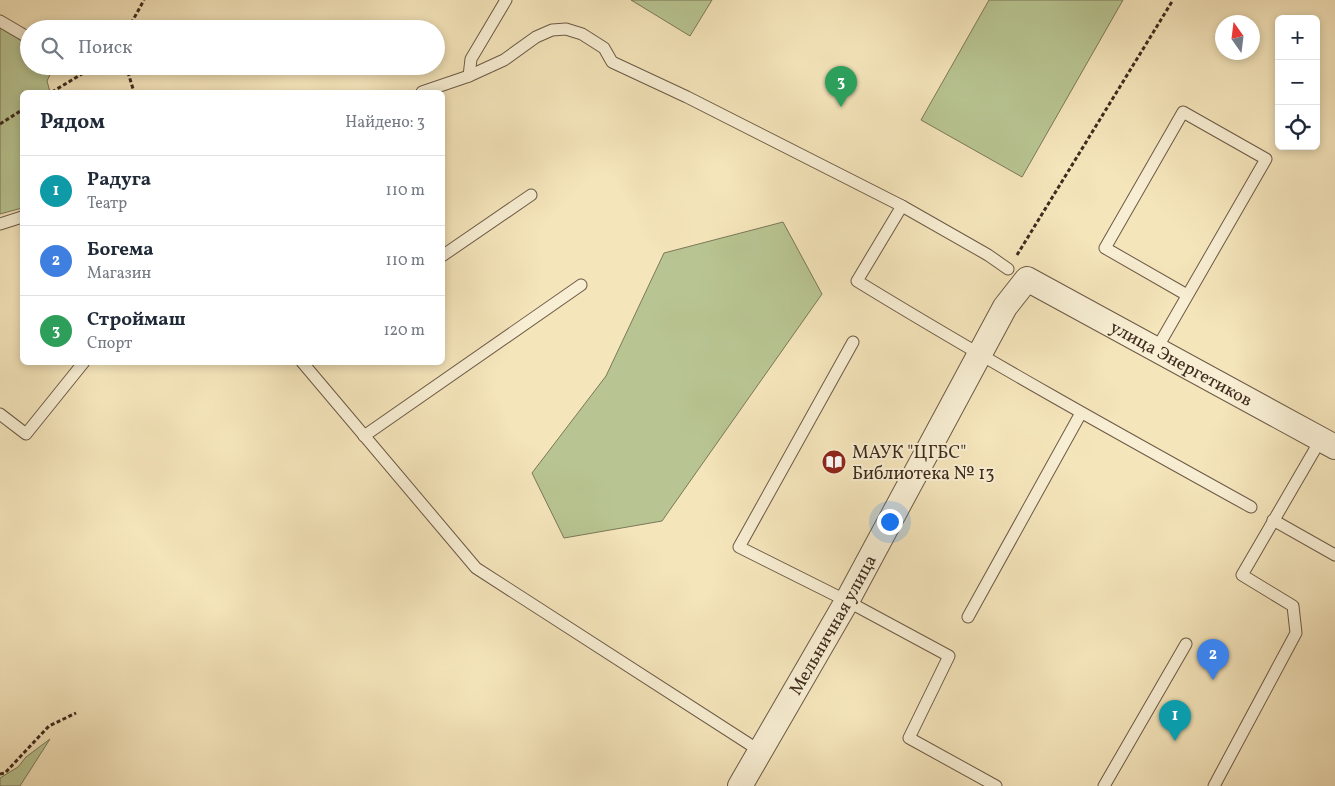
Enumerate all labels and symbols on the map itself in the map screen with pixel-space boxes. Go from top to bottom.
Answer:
north arrow [1215,15,1260,60]
pin: 3 [825,66,857,107]
street label: улица Энергетиков [1105,316,1256,414]
place label: МАУК "ЦГБС" Библиотека № 13 [852,441,994,487]
library icon: МАУК "ЦГБС" Библиотека № 13 [821,449,847,475]
your location [877,509,903,535]
street label: Мельничная улица [784,551,884,700]
pin: 2 [1197,639,1229,680]
pin: 1 [1159,700,1191,741]

